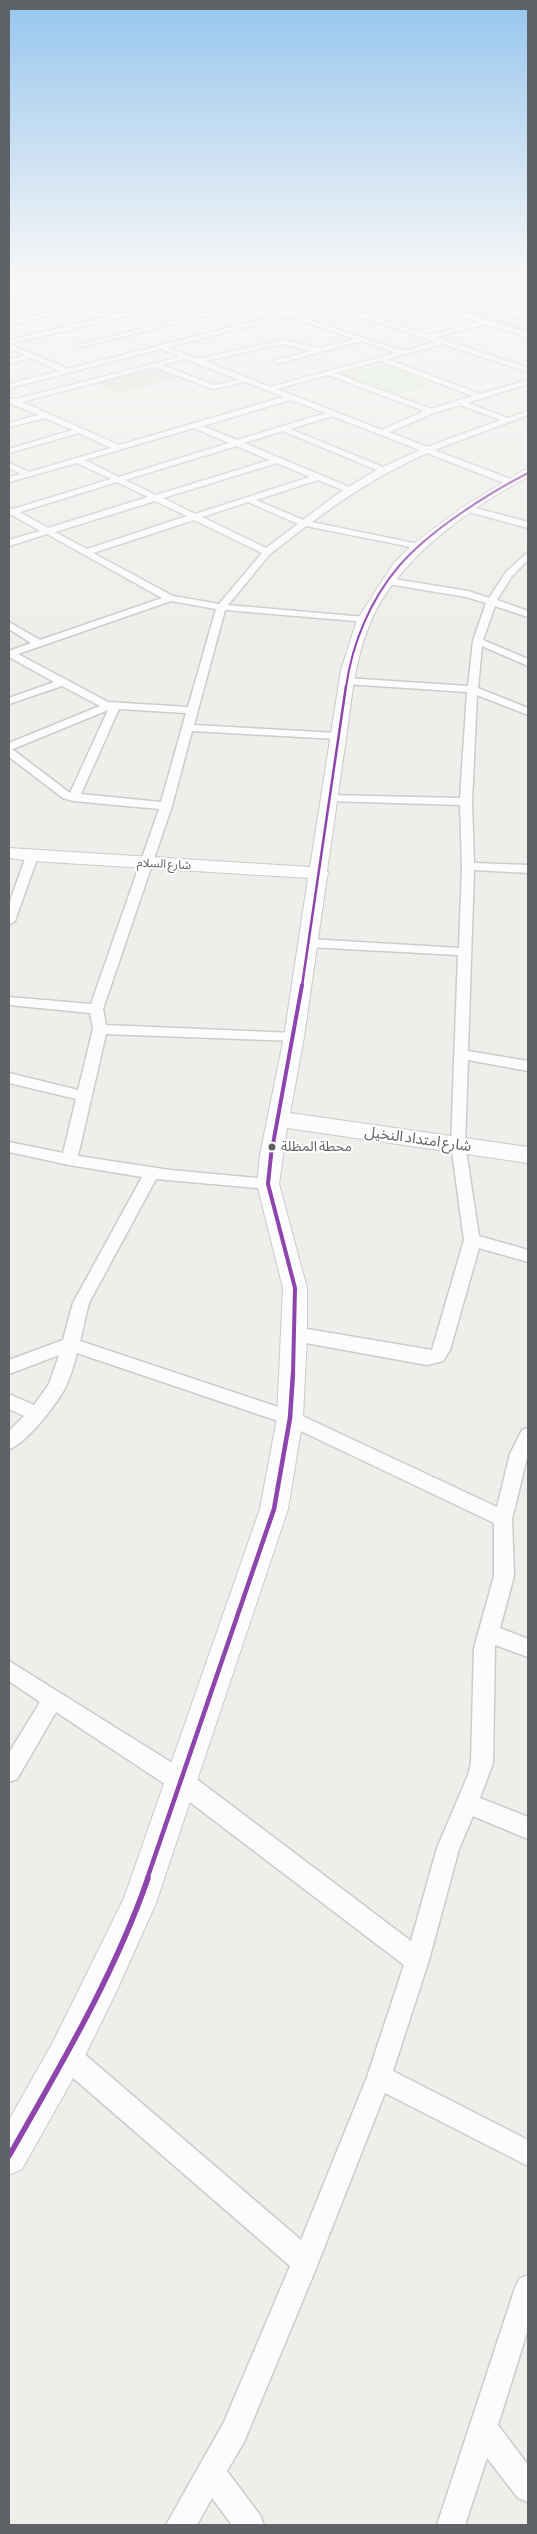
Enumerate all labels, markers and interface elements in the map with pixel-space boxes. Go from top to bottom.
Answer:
street label: شارع السلام [137,855,191,873]
street label: شارع امتداد النخيل [363,1123,473,1155]
place label: محطة المظلة [281,1139,352,1155]
marker: محطة المظلة [267,1142,277,1152]

